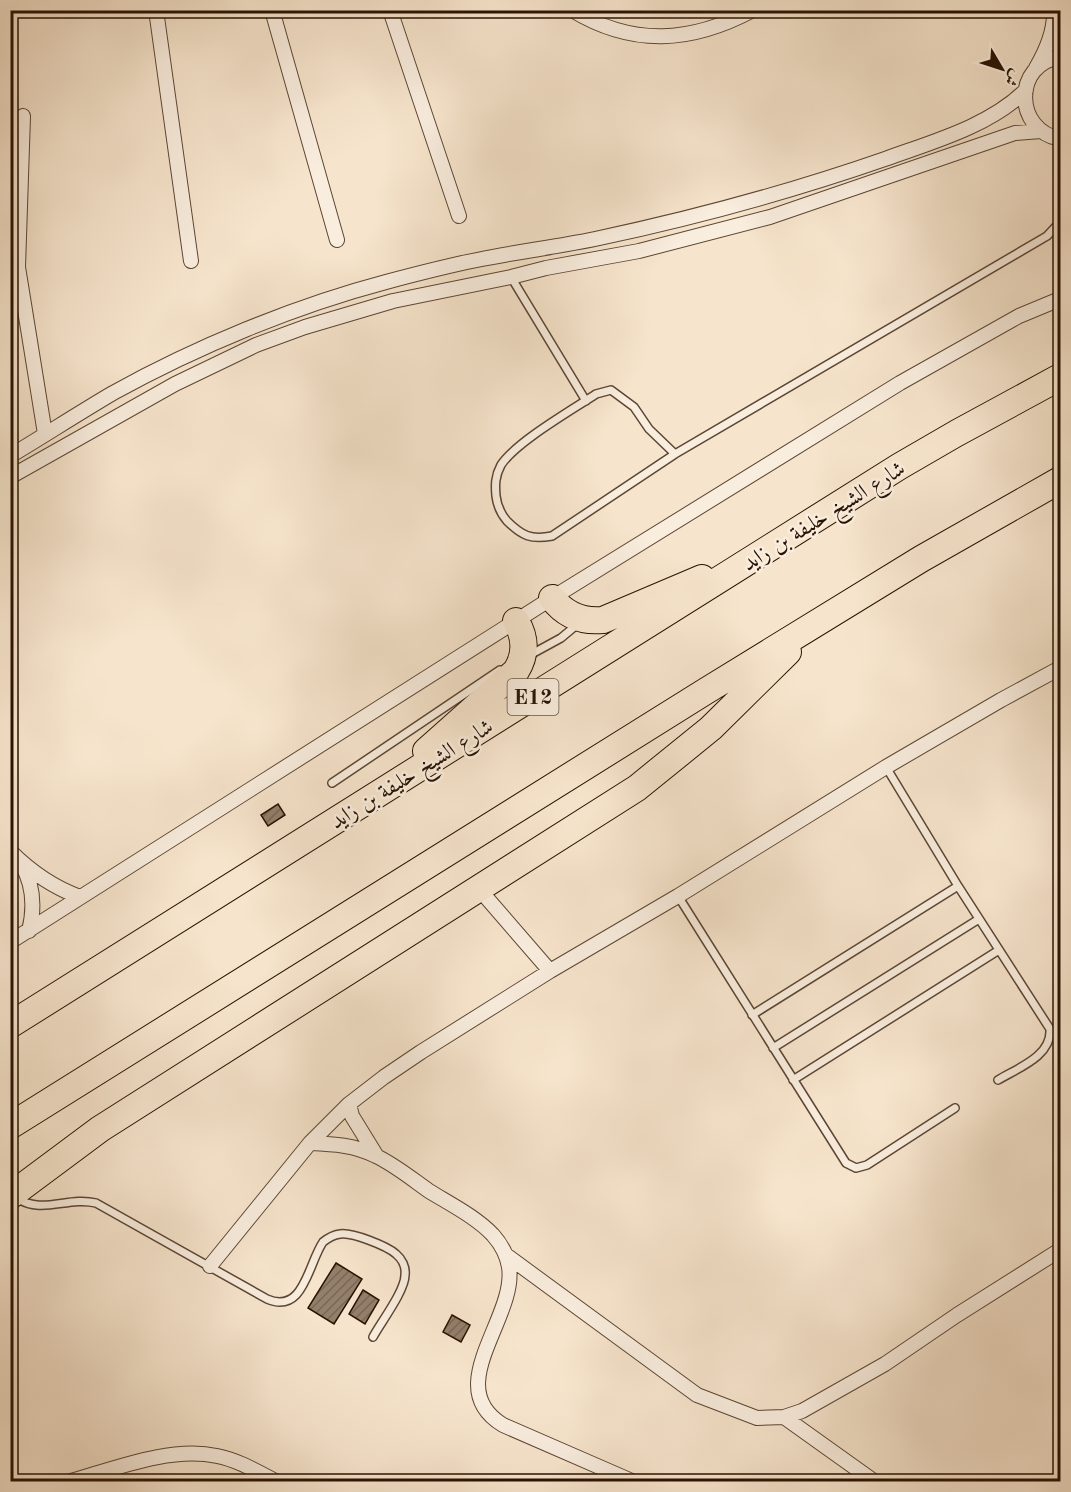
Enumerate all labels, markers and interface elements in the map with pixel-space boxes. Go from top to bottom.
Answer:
north arrow [972,39,1032,99]
text: ش [1001,66,1023,88]
street label: شارع الشيخ خليفة بن زايد [739,458,913,582]
road number: E12 [508,679,558,715]
street label: شارع الشيخ خليفة بن زايد [327,716,501,840]

